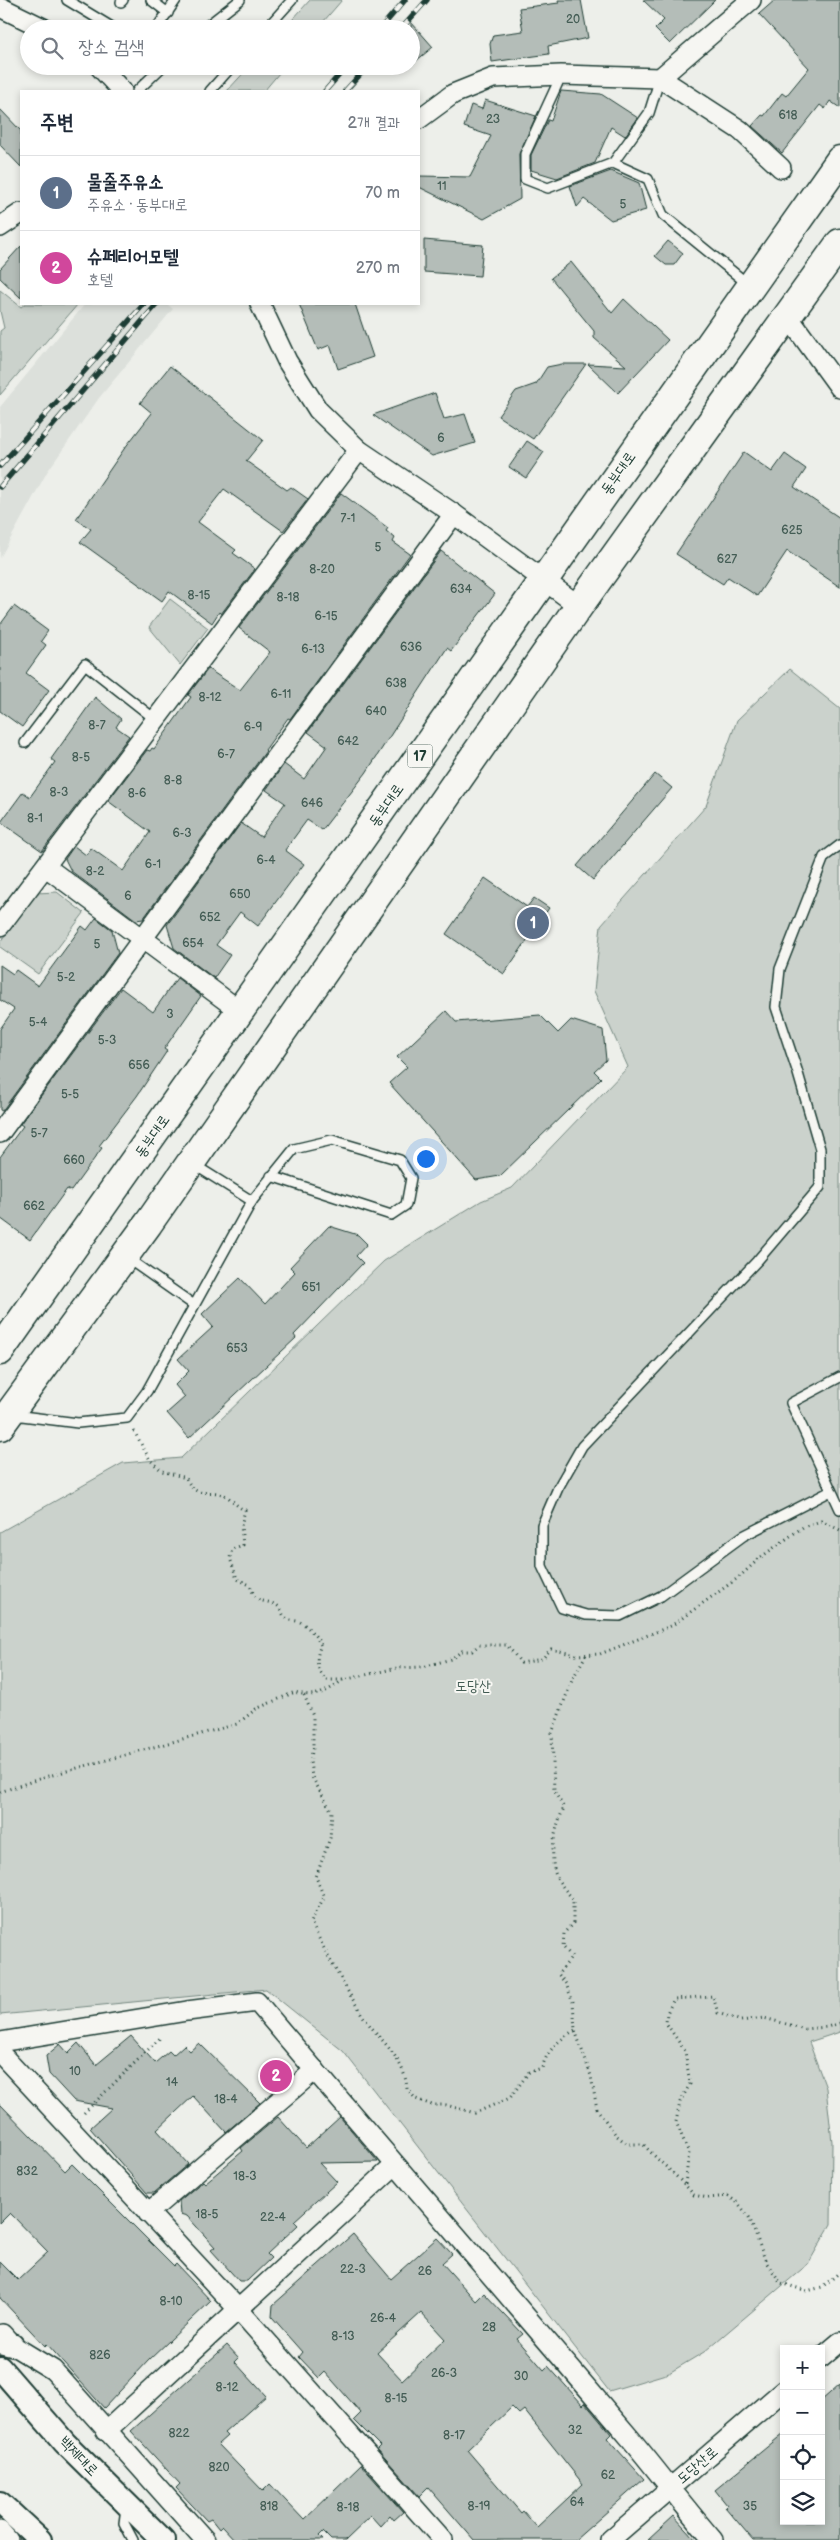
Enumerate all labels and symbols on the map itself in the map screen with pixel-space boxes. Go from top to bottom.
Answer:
house number: 20 [566,12,580,27]
house number: 618 [779,108,797,123]
house number: 23 [486,112,500,127]
house number: 11 [437,179,447,194]
house number: 5 [620,197,627,212]
house number: 6 [437,431,445,446]
street label: 동부대로 [597,448,640,499]
house number: 7-1 [341,511,355,526]
house number: 625 [781,523,803,538]
house number: 5 [375,540,382,555]
house number: 627 [717,552,737,567]
house number: 8-20 [309,562,335,577]
house number: 634 [450,582,473,597]
house number: 8-15 [188,588,211,603]
house number: 8-18 [276,590,300,605]
house number: 6-15 [314,609,338,624]
house number: 636 [400,640,422,655]
house number: 6-13 [301,642,325,657]
house number: 638 [385,676,407,691]
house number: 6-11 [270,687,292,702]
house number: 8-12 [198,690,222,705]
house number: 640 [365,704,387,719]
house number: 8-7 [88,718,106,733]
house number: 6-9 [244,720,262,735]
house number: 642 [337,734,359,749]
road number: 17 [408,744,432,768]
house number: 6-7 [217,747,235,762]
house number: 8-5 [72,750,90,765]
house number: 8-8 [164,773,182,788]
street label: 동부대로 [365,780,408,831]
house number: 8-3 [50,785,68,800]
house number: 8-6 [128,786,146,801]
house number: 646 [301,796,323,811]
house number: 8-1 [27,811,43,826]
house number: 6-3 [172,826,192,841]
house number: 6-4 [256,853,276,868]
house number: 6-1 [145,857,161,872]
house number: 8-2 [86,864,104,879]
house number: 650 [229,887,251,902]
house number: 6 [124,889,132,904]
pin: 1 [517,904,549,942]
house number: 652 [199,910,221,925]
house number: 654 [182,936,204,951]
house number: 5 [94,937,101,952]
house number: 5-2 [57,970,75,985]
house number: 3 [166,1007,174,1022]
house number: 5-4 [29,1015,48,1030]
house number: 5-3 [98,1033,116,1048]
house number: 656 [128,1058,150,1073]
house number: 5-5 [61,1087,79,1102]
street label: 동부대로 [131,1111,174,1162]
house number: 5-7 [30,1126,48,1141]
your location [413,1146,439,1172]
house number: 660 [63,1153,85,1168]
house number: 662 [23,1199,45,1214]
house number: 651 [302,1280,320,1295]
house number: 653 [226,1341,248,1356]
park label: 도당산 [455,1677,491,1696]
pin: 2 [260,2057,292,2095]
house number: 10 [69,2064,81,2079]
house number: 14 [166,2075,179,2090]
house number: 18-4 [214,2092,238,2107]
house number: 832 [16,2164,38,2179]
house number: 18-3 [233,2169,257,2184]
house number: 18-5 [196,2207,219,2222]
house number: 22-4 [260,2210,287,2225]
house number: 22-3 [340,2262,366,2277]
house number: 26 [418,2264,432,2279]
house number: 8-10 [159,2294,183,2309]
house number: 26-4 [370,2311,397,2326]
house number: 28 [482,2320,496,2335]
house number: 8-13 [331,2329,355,2344]
house number: 826 [89,2348,111,2363]
house number: 26-3 [431,2366,457,2381]
house number: 30 [514,2369,528,2384]
house number: 8-12 [215,2380,239,2395]
house number: 8-15 [385,2391,408,2406]
house number: 32 [568,2423,582,2438]
house number: 822 [168,2426,190,2441]
house number: 8-17 [443,2428,465,2443]
street label: 백제대로 [55,2432,102,2480]
street label: 도당산로 [673,2442,722,2488]
house number: 820 [208,2460,230,2475]
house number: 62 [601,2468,615,2483]
house number: 64 [570,2495,585,2510]
house number: 818 [260,2499,278,2514]
house number: 8-19 [468,2499,491,2514]
house number: 35 [743,2499,757,2514]
house number: 8-18 [336,2500,360,2515]

